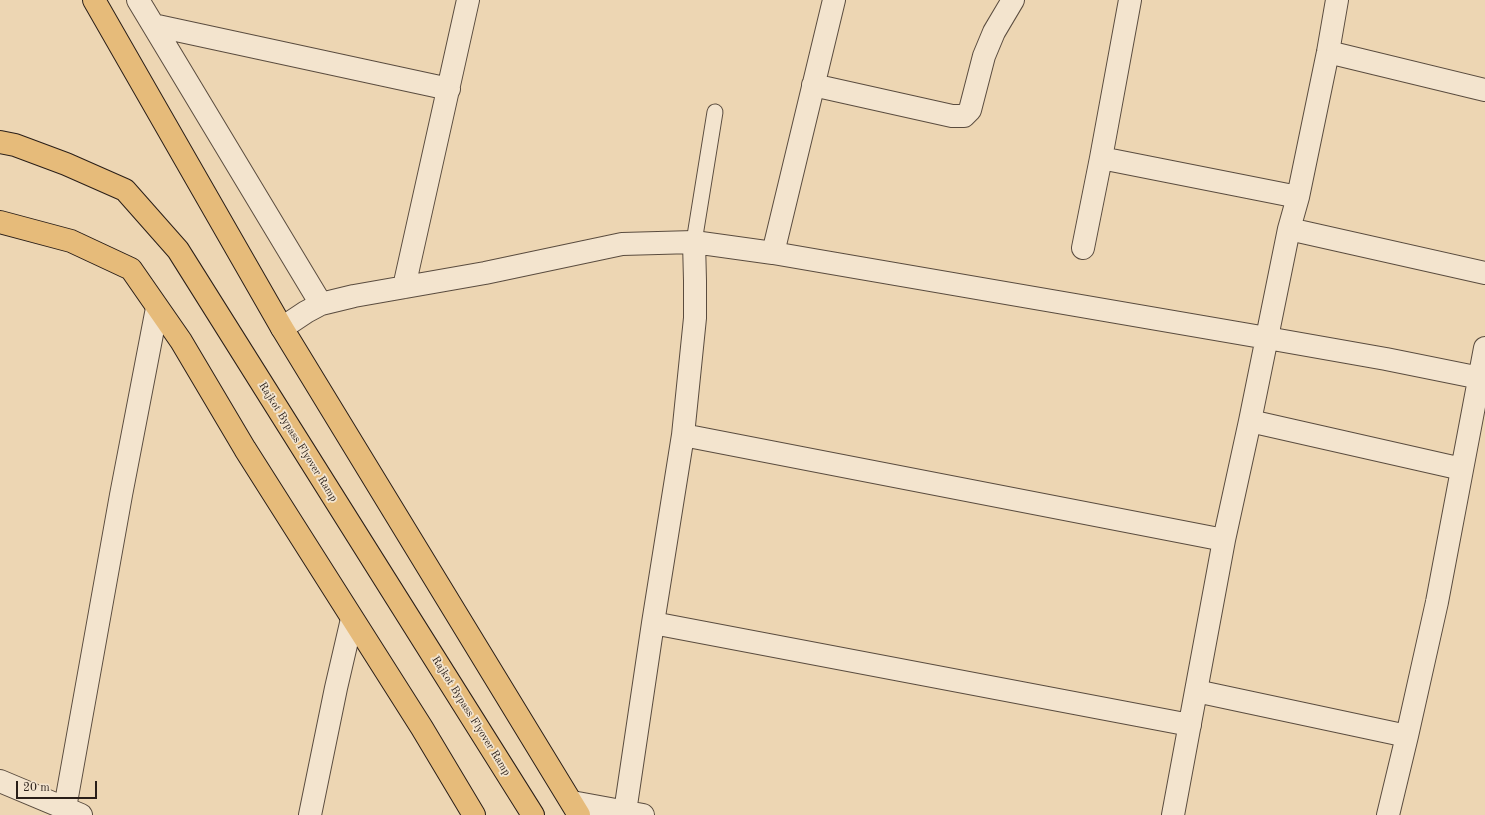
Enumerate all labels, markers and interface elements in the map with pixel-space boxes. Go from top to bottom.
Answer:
street label: Rajkot Bypass Flyover Ramp [256,380,340,504]
street label: Rajkot Bypass Flyover Ramp [429,654,513,778]
scale bar [18,773,99,799]
text: 20 m [23,782,50,794]

